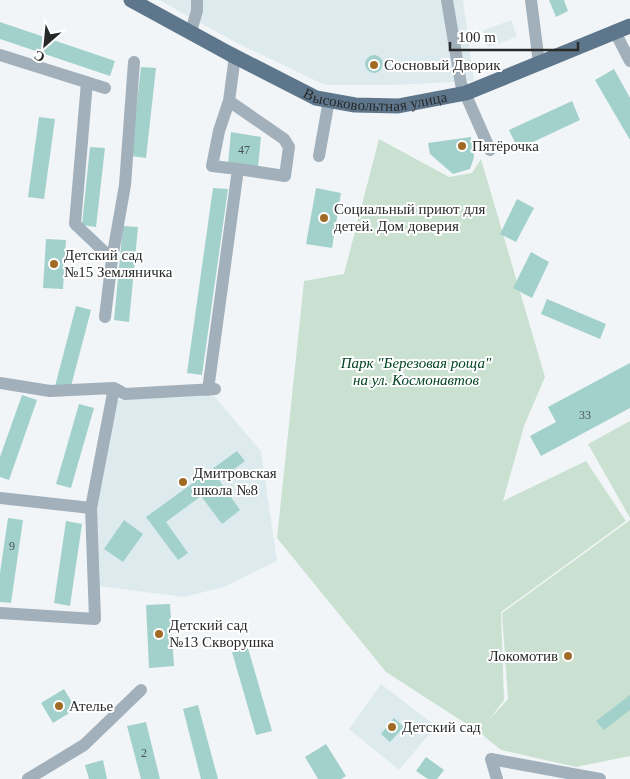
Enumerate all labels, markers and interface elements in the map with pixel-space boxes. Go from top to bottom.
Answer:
north arrow [20,20,70,70]
scale bar [450,20,578,52]
text: 100 m [458,29,496,45]
text: С [31,47,47,65]
place label: Сосновый Дворик [384,57,501,73]
marker: Сосновый Дворик [368,59,380,71]
street label: Высоковольтная улица [301,85,449,114]
place label: Пятёрочка [472,138,539,154]
marker: Пятёрочка [456,140,468,152]
house number: 47 [238,143,250,157]
place label: Социальный приют для детей. Дом доверия [334,201,486,234]
marker: Социальный приют для детей. Дом доверия [318,212,330,224]
place label: Детский сад №15 Земляничка [64,247,173,280]
marker: Детский сад №15 Земляничка [48,258,60,270]
park label: Парк "Березовая роща" на ул. Космонавтов [340,355,492,388]
house number: 33 [579,408,591,422]
place label: Дмитровская школа №8 [193,465,277,498]
marker: Дмитровская школа №8 [177,476,189,488]
house number: 9 [9,539,15,553]
place label: Детский сад №13 Скворушка [169,617,274,650]
marker: Детский сад №13 Скворушка [153,628,165,640]
place label: Локомотив [489,648,558,664]
marker: Локомотив [562,650,574,662]
place label: Ателье [69,698,114,714]
marker: Ателье [53,700,65,712]
place label: Детский сад [402,719,481,735]
marker: Детский сад [386,721,398,733]
house number: 2 [141,746,147,760]

